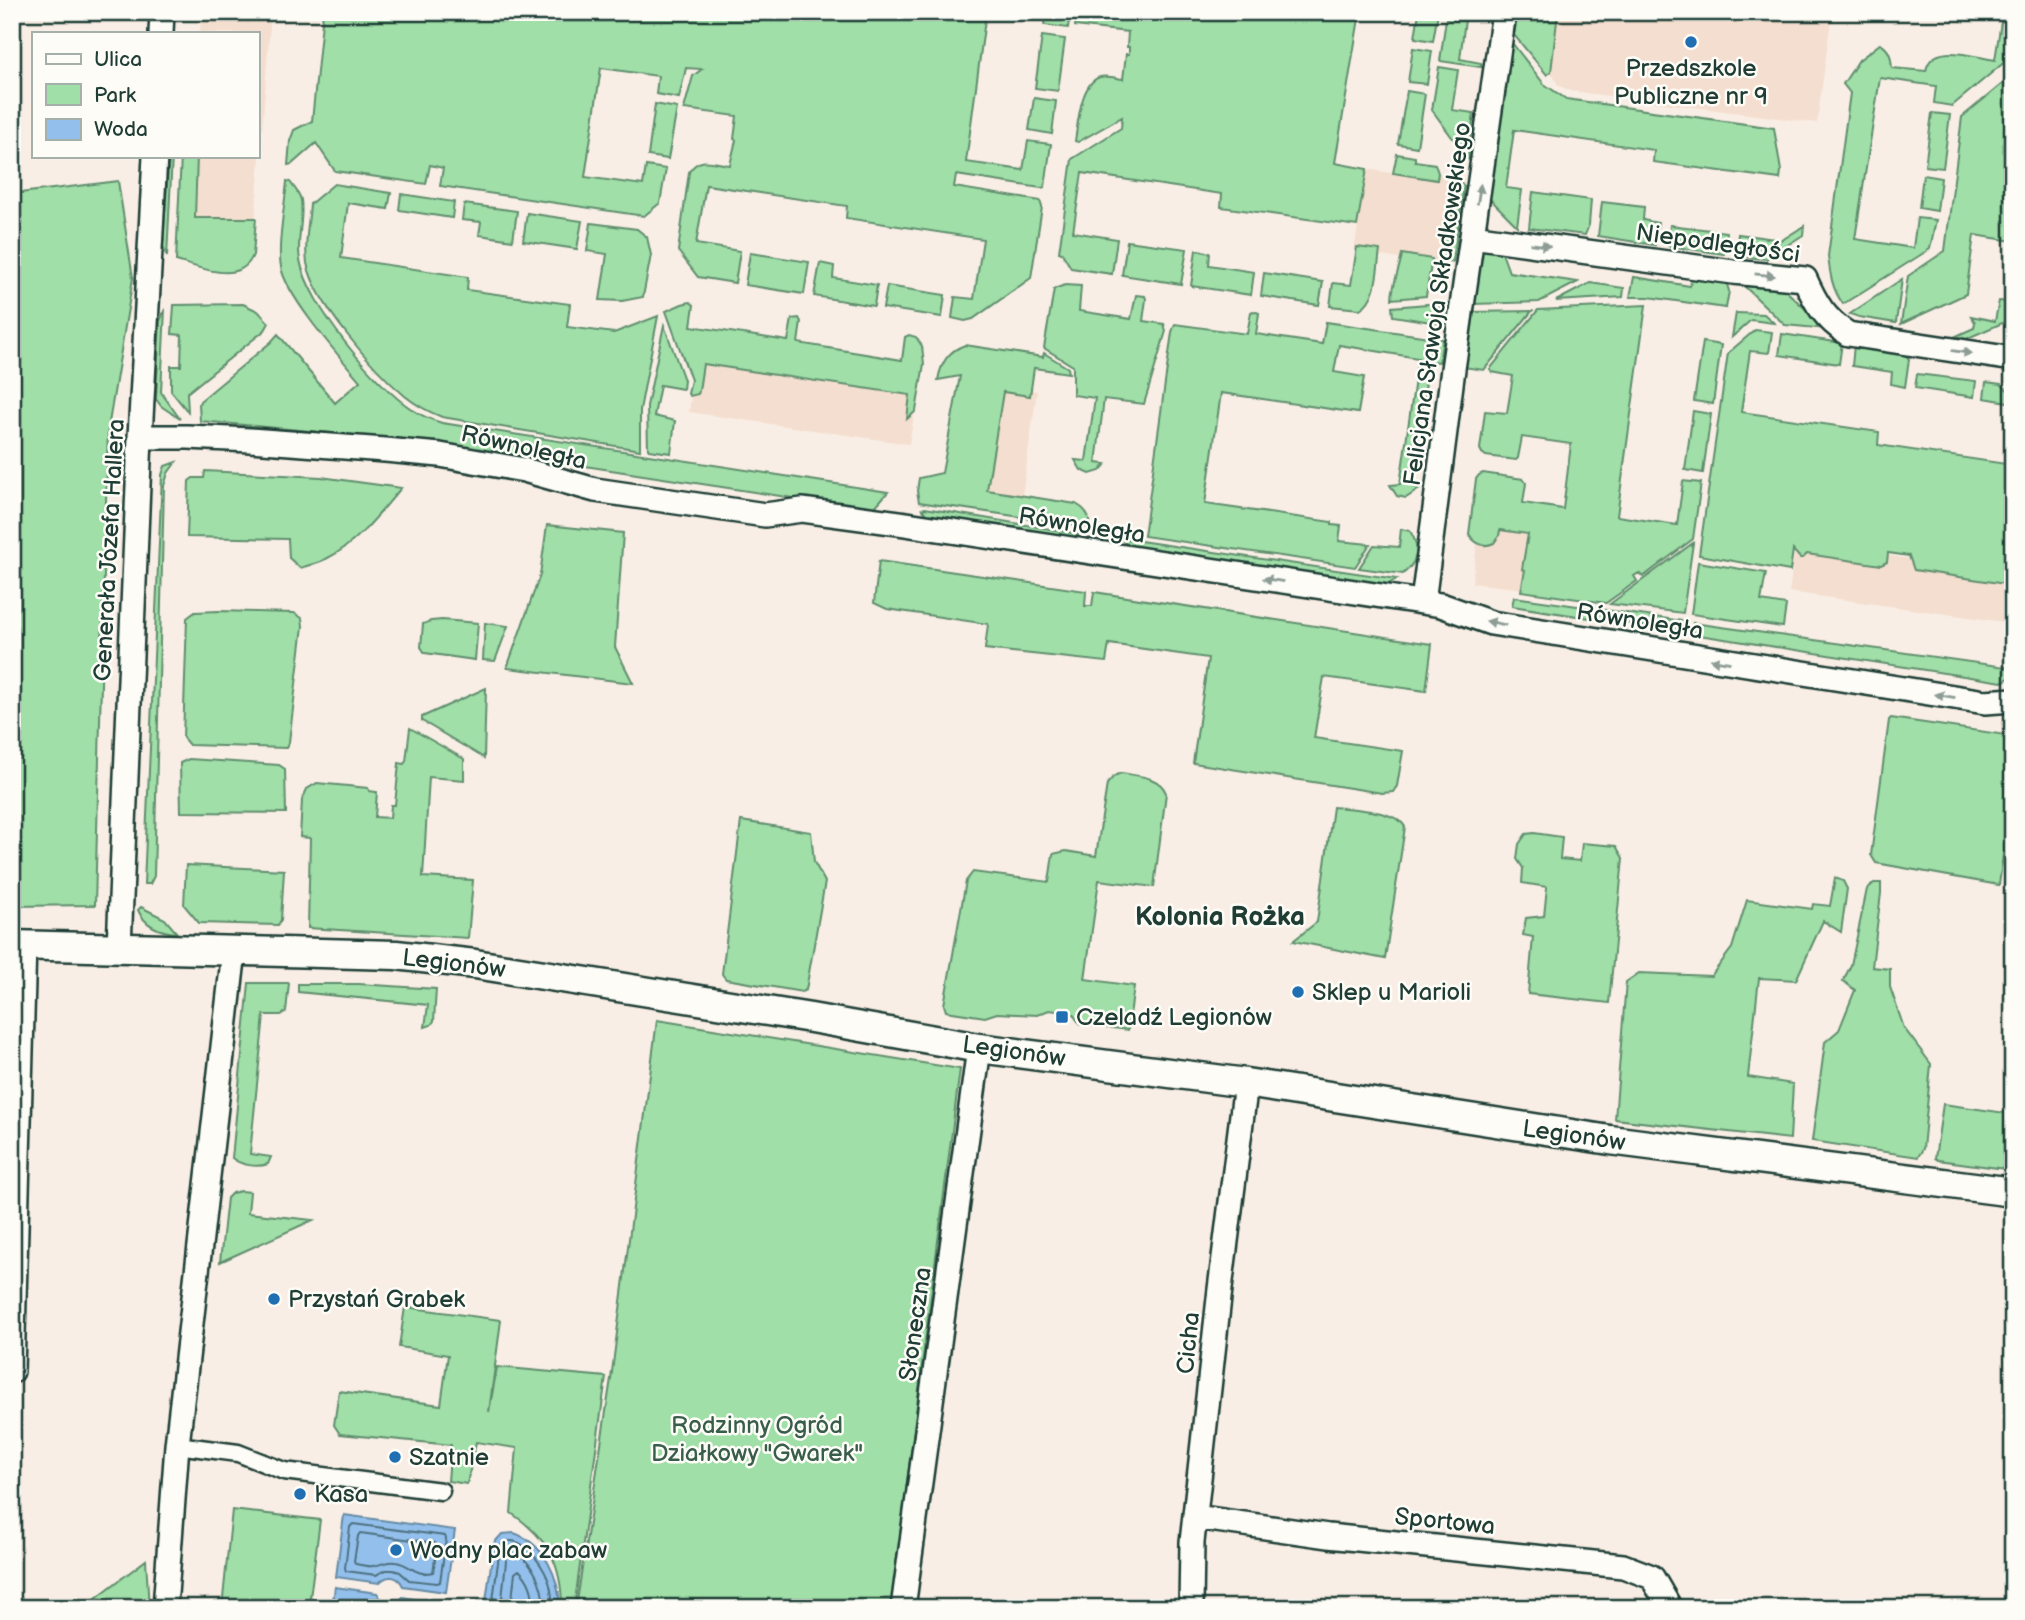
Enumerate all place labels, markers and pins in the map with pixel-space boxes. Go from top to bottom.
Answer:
marker: Przedszkole Publiczne nr 9 [1683,34,1699,50]
place label: Przedszkole Publiczne nr 9 [1614,54,1768,111]
place label: Sklep u Marioli [1312,978,1471,1007]
marker: Sklep u Marioli [1290,984,1306,1000]
place label: Czeladź Legionów [1076,1003,1272,1032]
marker: Czeladź Legionów [1054,1009,1070,1025]
place label: Przystań Grabek [288,1285,465,1314]
marker: Przystań Grabek [266,1291,282,1307]
place label: Szatnie [409,1443,489,1472]
marker: Szatnie [387,1449,403,1465]
place label: Kasa [314,1480,368,1509]
marker: Kasa [292,1486,308,1502]
place label: Wodny plac zabaw [410,1536,607,1565]
marker: Wodny plac zabaw [388,1542,404,1558]

